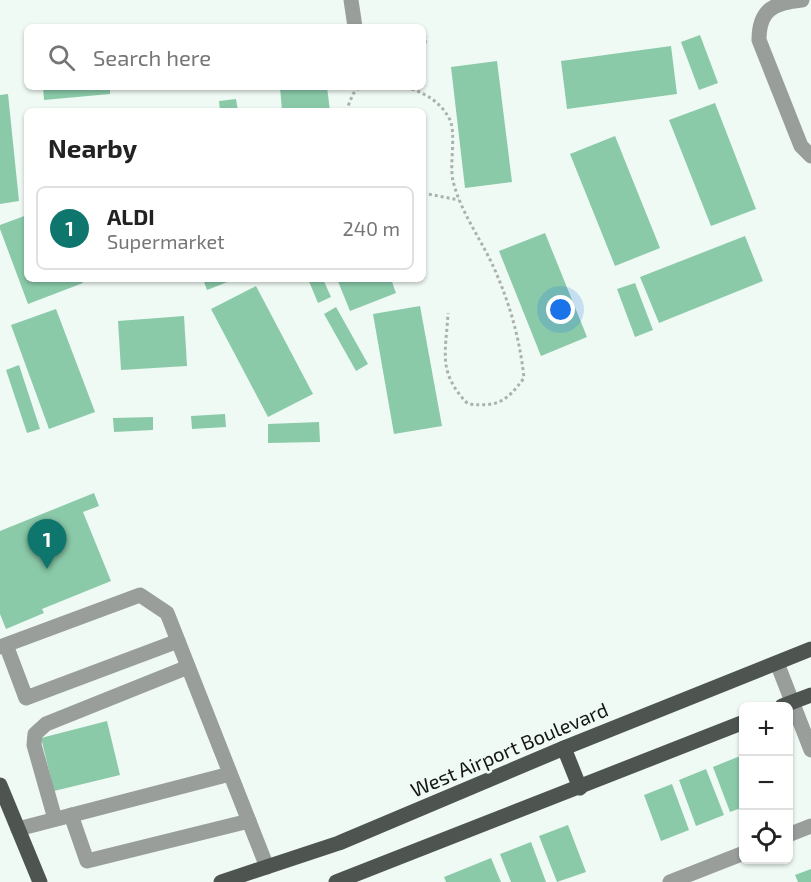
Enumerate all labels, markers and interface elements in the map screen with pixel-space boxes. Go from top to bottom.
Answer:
search box [24,24,426,90]
icon: search [45,41,78,74]
text: Search here [93,44,211,70]
text: Nearby [48,132,137,163]
text: ALDI [107,203,155,229]
text: 1 [65,216,74,240]
text: 240 m [342,216,400,240]
text: Supermarket [107,229,225,253]
your location [546,295,575,324]
pin: 1 [28,520,66,569]
street label: West Airport Boulevard [407,697,611,801]
map controls [739,702,793,864]
button: + [739,702,793,756]
button: − [739,756,793,810]
button: locate [739,810,793,864]

